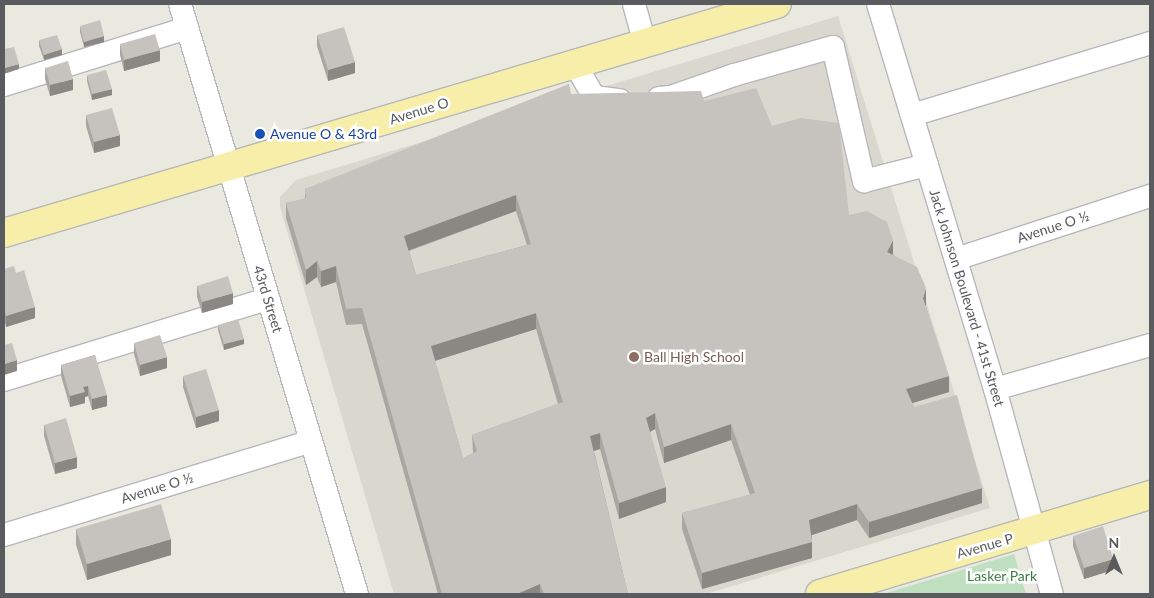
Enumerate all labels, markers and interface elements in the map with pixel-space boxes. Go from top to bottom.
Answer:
street label: Avenue O [387,94,451,128]
place label: Avenue O & 43rd [270,126,377,142]
marker: Avenue O & 43rd [254,128,266,140]
street label: Jack Johnson Boulevard - 41st Street [926,187,1008,409]
street label: Avenue O ½ [1015,207,1091,247]
street label: 43rd Street [250,263,286,335]
place label: Ball High School [644,349,744,365]
marker: Ball High School [628,351,640,363]
street label: Avenue O ½ [119,469,195,507]
street label: Avenue P [955,530,1015,562]
north arrow [1089,533,1139,583]
text: N [1109,534,1119,551]
park label: Lasker Park [967,568,1037,584]

